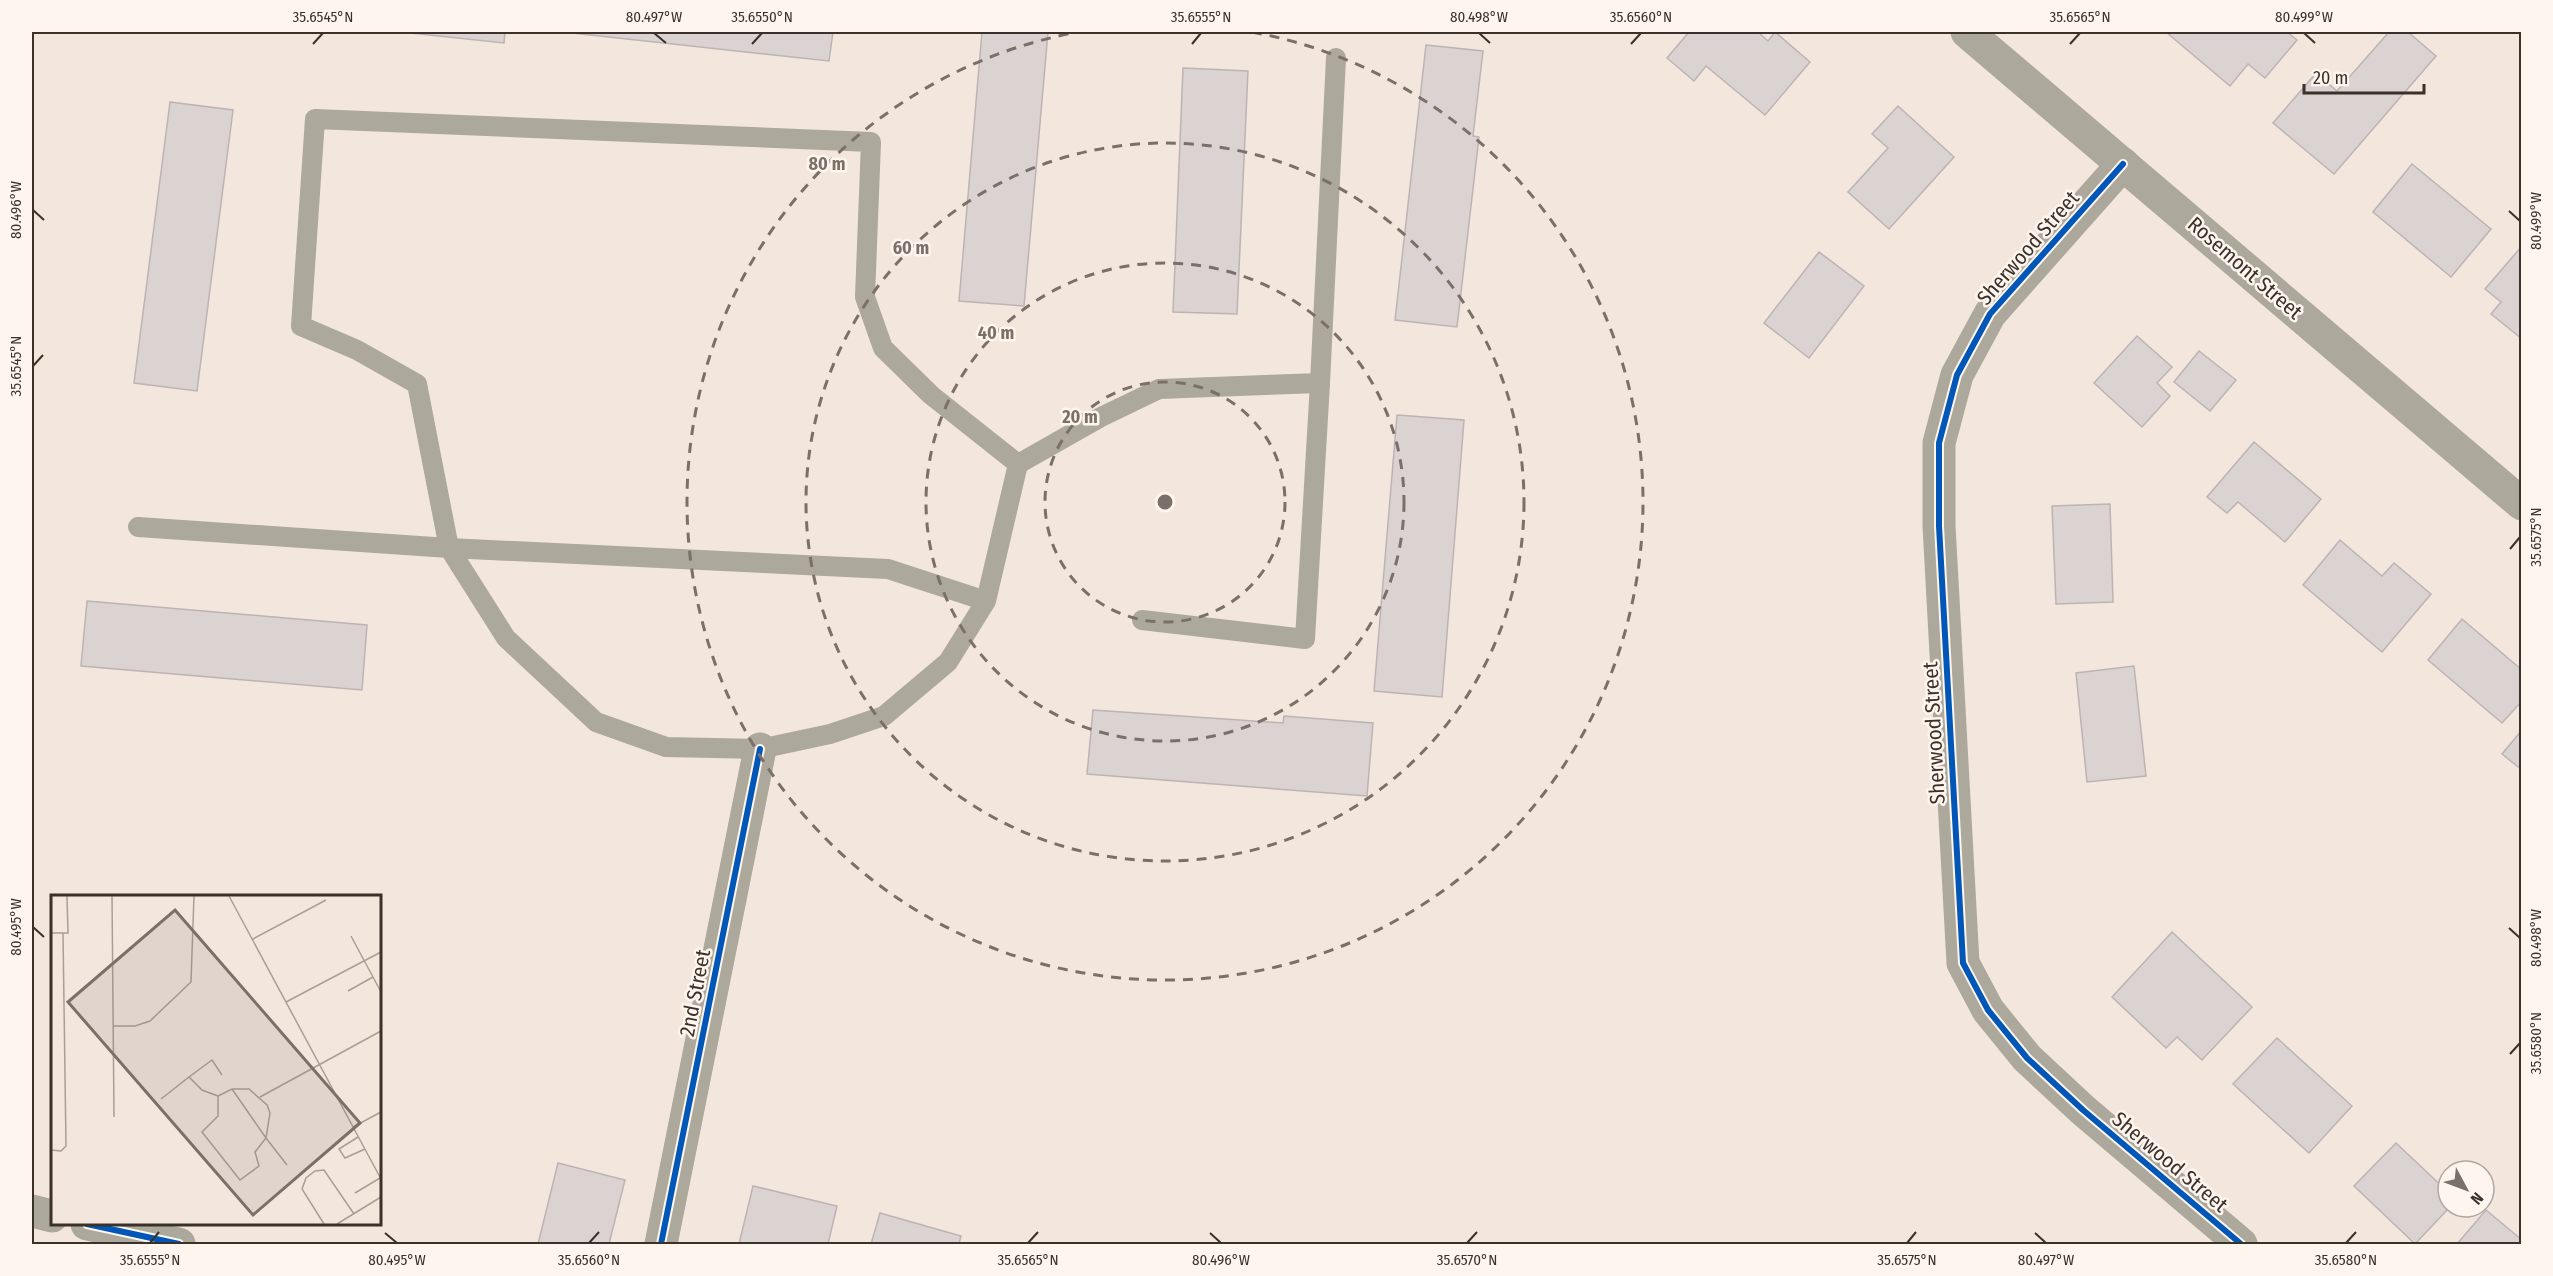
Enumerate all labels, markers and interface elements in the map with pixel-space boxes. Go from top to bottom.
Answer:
text: 35.6545°N [293,8,353,26]
text: 80.497°W [626,8,682,26]
text: 35.6550°N [731,8,793,26]
text: 35.6555°N [1171,8,1231,26]
text: 80.498°W [1450,8,1508,26]
text: 35.6560°N [1610,8,1672,26]
text: 35.6565°N [2049,8,2111,26]
text: 80.499°W [2275,8,2333,26]
scale bar [2304,57,2424,95]
text: 20 m [2313,67,2348,89]
text: 80 m [809,153,845,175]
text: 80.496°W [7,181,25,239]
street label: Sherwood Street [1971,185,2085,310]
text: 80.499°W [2527,192,2545,250]
street label: Rosemont Street [2182,211,2308,325]
text: 60 m [893,237,929,259]
text: 40 m [978,322,1014,344]
text: 35.6545°N [7,336,25,396]
text: 20 m [1061,406,1098,428]
centre of rings [1155,492,1175,512]
text: 35.6575°N [2527,507,2545,567]
street label: Sherwood Street [1917,661,1951,805]
inset map [51,895,381,1225]
text: 80.495°W [7,898,25,956]
text: 80.498°W [2527,909,2545,967]
street label: 2nd Street [674,947,716,1039]
text: 35.6580°N [2527,1012,2545,1074]
street label: Sherwood Street [2107,1106,2233,1218]
north arrow [2436,1159,2496,1219]
text: N [2467,1189,2487,1208]
text: 35.6555°N [120,1251,180,1269]
text: 80.495°W [368,1251,426,1269]
text: 35.6560°N [558,1251,620,1269]
text: 35.6565°N [997,1251,1059,1269]
text: 80.496°W [1192,1251,1250,1269]
text: 35.6570°N [1437,1251,1497,1269]
text: 35.6575°N [1877,1251,1937,1269]
text: 80.497°W [2018,1251,2074,1269]
text: 35.6580°N [2315,1251,2377,1269]

